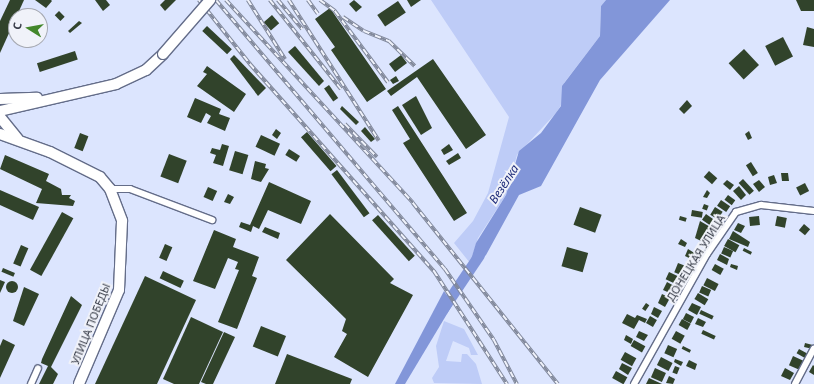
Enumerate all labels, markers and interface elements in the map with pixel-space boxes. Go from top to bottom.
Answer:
north arrow [8,8,48,48]
text: С [9,21,25,31]
water label: Везёлка [486,162,522,206]
street label: ДОНЕЦКАЯ УЛИЦА [664,212,728,304]
street label: УЛИЦА ПОБЕДЫ [69,281,113,367]

